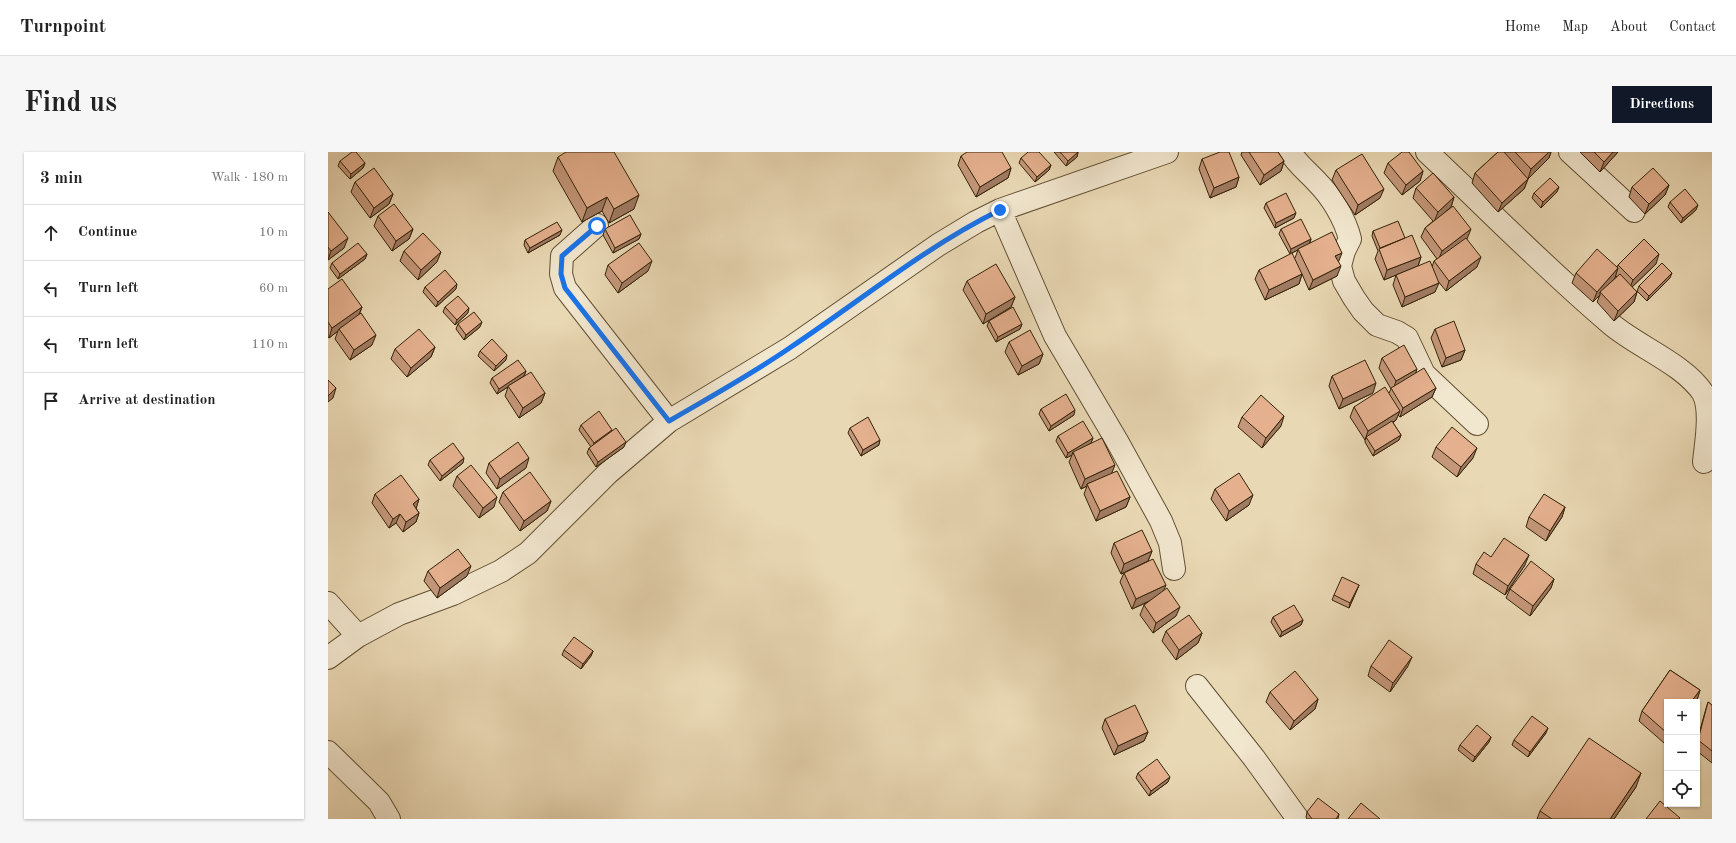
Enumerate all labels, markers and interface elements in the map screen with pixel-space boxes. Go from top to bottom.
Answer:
text: Turnpoint [20,18,106,37]
text: Home [1505,20,1540,34]
text: Map [1562,20,1588,34]
text: About [1610,20,1647,34]
text: Contact [1669,20,1716,34]
button: Directions [1612,86,1712,123]
text: Find us [24,90,117,118]
text: 3 min [40,170,83,187]
text: Walk · 180 m [211,171,288,184]
route end [991,201,1009,219]
route start [588,217,606,235]
icon: ahead [40,222,62,244]
text: Continue [78,225,137,240]
text: 10 m [259,226,288,239]
icon: left [40,278,62,300]
text: Turn left [78,281,138,296]
text: 60 m [259,282,288,295]
icon: left [40,334,62,356]
text: Turn left [78,337,138,352]
text: 110 m [251,338,288,351]
icon: arrive [40,390,62,412]
text: Arrive at destination [78,393,216,408]
map controls [1664,699,1700,807]
button: + [1664,699,1700,735]
button: − [1664,735,1700,771]
button: locate [1664,771,1700,807]

